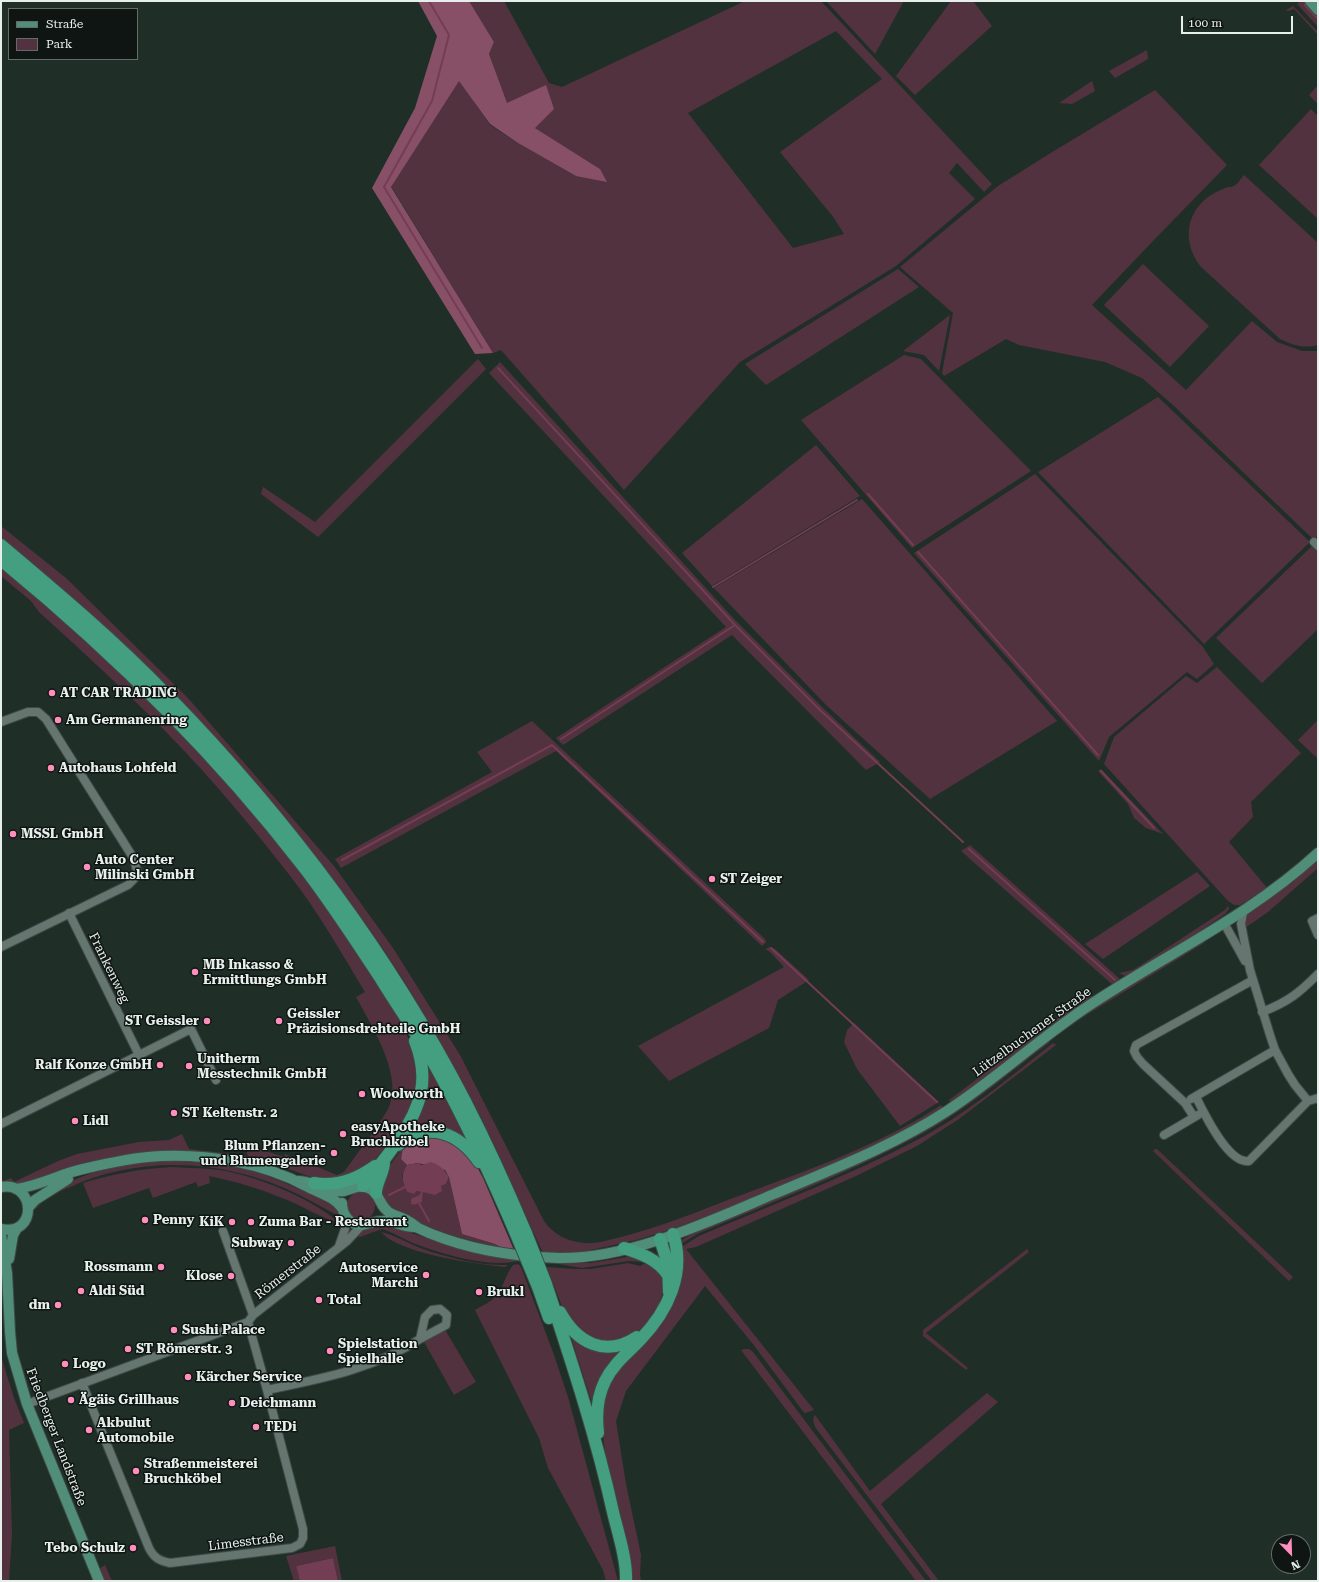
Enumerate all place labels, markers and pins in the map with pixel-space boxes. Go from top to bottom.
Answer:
place label: AT CAR TRADING [60,685,177,701]
marker: AT CAR TRADING [47,688,57,698]
place label: Am Germanenring [66,712,187,728]
marker: Am Germanenring [53,715,63,725]
place label: Autohaus Lohfeld [59,760,176,776]
marker: Autohaus Lohfeld [46,763,56,773]
place label: MSSL GmbH [21,826,103,842]
marker: MSSL GmbH [8,829,18,839]
place label: Auto Center Milinski GmbH [95,852,195,883]
marker: Auto Center Milinski GmbH [82,862,92,872]
place label: ST Zeiger [720,871,782,887]
marker: ST Zeiger [707,874,717,884]
place label: MB Inkasso & Ermittlungs GmbH [203,957,327,988]
marker: MB Inkasso & Ermittlungs GmbH [190,967,200,977]
place label: Geissler Präzisionsdrehteile GmbH [287,1006,461,1037]
place label: ST Geissler [125,1013,199,1029]
marker: ST Geissler [202,1016,212,1026]
marker: Geissler Präzisionsdrehteile GmbH [274,1016,284,1026]
place label: Unitherm Messtechnik GmbH [197,1051,327,1082]
place label: Ralf Konze GmbH [35,1057,152,1073]
marker: Ralf Konze GmbH [155,1060,165,1070]
marker: Unitherm Messtechnik GmbH [184,1061,194,1071]
place label: Woolworth [370,1086,443,1102]
marker: Woolworth [357,1089,367,1099]
place label: ST Keltenstr. 2 [182,1105,278,1121]
marker: ST Keltenstr. 2 [169,1108,179,1118]
place label: Lidl [83,1113,109,1129]
marker: Lidl [70,1116,80,1126]
place label: easyApotheke Bruchköbel [351,1119,445,1150]
marker: easyApotheke Bruchköbel [338,1129,348,1139]
place label: Blum Pflanzen- und Blumengalerie [200,1138,326,1169]
marker: Blum Pflanzen- und Blumengalerie [329,1148,339,1158]
place label: Penny [153,1212,194,1228]
place label: KiK [199,1214,224,1230]
place label: Zuma Bar - Restaurant [259,1214,407,1230]
marker: Penny [140,1215,150,1225]
marker: KiK [227,1217,237,1227]
marker: Zuma Bar - Restaurant [246,1217,256,1227]
place label: Subway [232,1235,283,1251]
marker: Subway [286,1238,296,1248]
place label: Rossmann [84,1259,153,1275]
place label: Autoservice Marchi [339,1260,418,1291]
marker: Rossmann [156,1262,166,1272]
place label: Klose [186,1268,223,1284]
marker: Autoservice Marchi [421,1270,431,1280]
marker: Klose [226,1271,236,1281]
place label: Aldi Süd [89,1283,145,1299]
place label: Brukl [487,1284,524,1300]
marker: Aldi Süd [76,1286,86,1296]
marker: Brukl [474,1287,484,1297]
place label: Total [327,1292,361,1308]
marker: Total [314,1295,324,1305]
place label: dm [29,1297,50,1313]
marker: dm [53,1300,63,1310]
place label: Sushi Palace [182,1322,265,1338]
marker: Sushi Palace [169,1325,179,1335]
place label: Spielstation Spielhalle [338,1336,417,1367]
place label: ST Römerstr. 3 [136,1341,232,1357]
marker: ST Römerstr. 3 [123,1344,133,1354]
marker: Spielstation Spielhalle [325,1346,335,1356]
place label: Logo [73,1356,106,1372]
marker: Logo [60,1359,70,1369]
place label: Kärcher Service [196,1369,302,1385]
marker: Kärcher Service [183,1372,193,1382]
place label: Ägäis Grillhaus [79,1392,179,1408]
marker: Ägäis Grillhaus [66,1395,76,1405]
place label: Deichmann [240,1395,316,1411]
marker: Deichmann [227,1398,237,1408]
place label: Akbulut Automobile [97,1415,174,1446]
place label: TEDi [264,1419,297,1435]
marker: TEDi [251,1422,261,1432]
marker: Akbulut Automobile [84,1425,94,1435]
place label: Straßenmeisterei Bruchköbel [144,1456,258,1487]
marker: Straßenmeisterei Bruchköbel [131,1466,141,1476]
place label: Tebo Schulz [44,1540,125,1556]
marker: Tebo Schulz [128,1543,138,1553]

